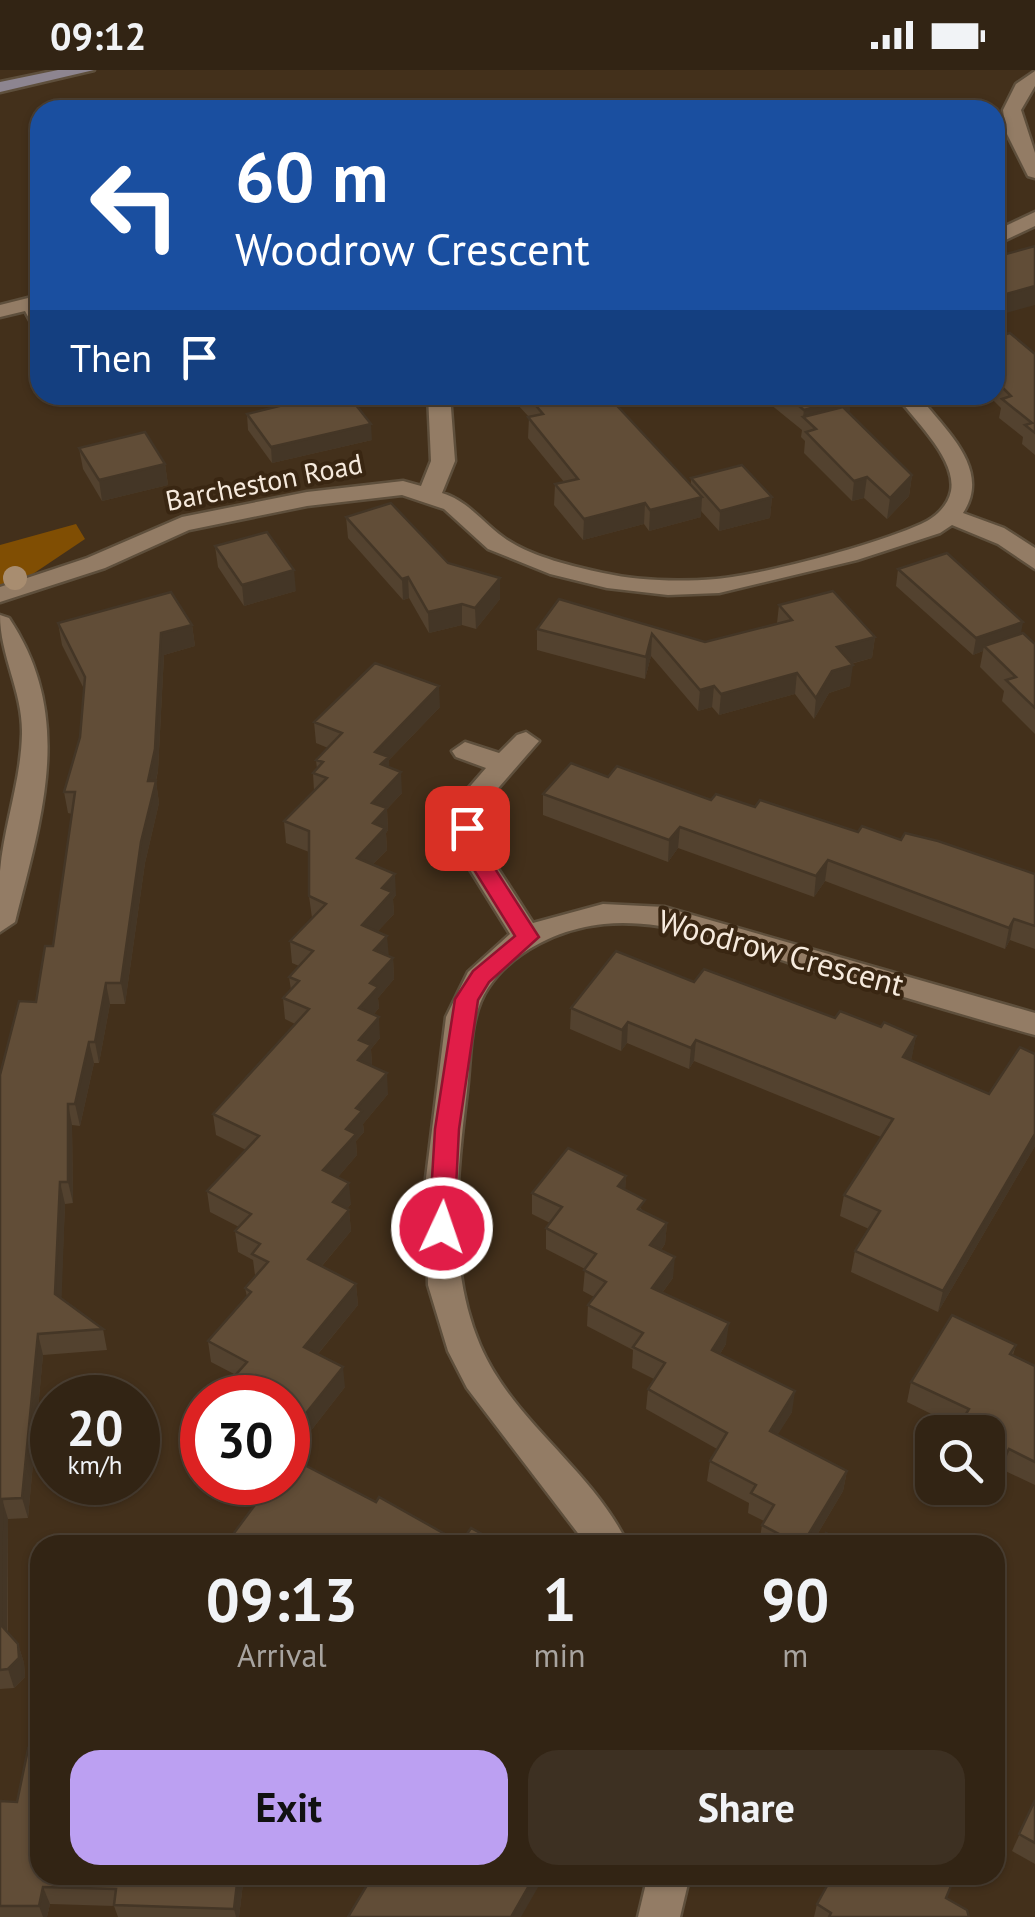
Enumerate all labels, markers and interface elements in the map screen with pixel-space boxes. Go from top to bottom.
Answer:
text: 09:12 [50,11,146,60]
text: 60 m [235,131,388,221]
icon: left [70,140,200,270]
text: Woodrow Crescent [235,219,590,277]
icon: arrive [172,330,227,385]
text: Then [70,333,152,382]
street label: Barcheston Road [162,444,366,519]
pin [425,786,510,871]
icon: arrive [440,801,495,856]
street label: Woodrow Crescent [654,899,909,1005]
position arrow [390,1176,494,1280]
speed limit sign: 30 [180,1375,310,1505]
text: 20 [67,1395,123,1460]
map controls [915,1415,1005,1505]
button: search [915,1415,1005,1505]
text: km/h [68,1449,122,1481]
text: 09:13 [206,1560,358,1638]
text: 1 [543,1560,577,1638]
text: 90 [761,1560,829,1638]
text: Arrival [237,1634,327,1676]
text: min [534,1634,586,1676]
text: m [782,1634,808,1676]
button: Exit [70,1750,508,1865]
button: Share [528,1750,965,1865]

